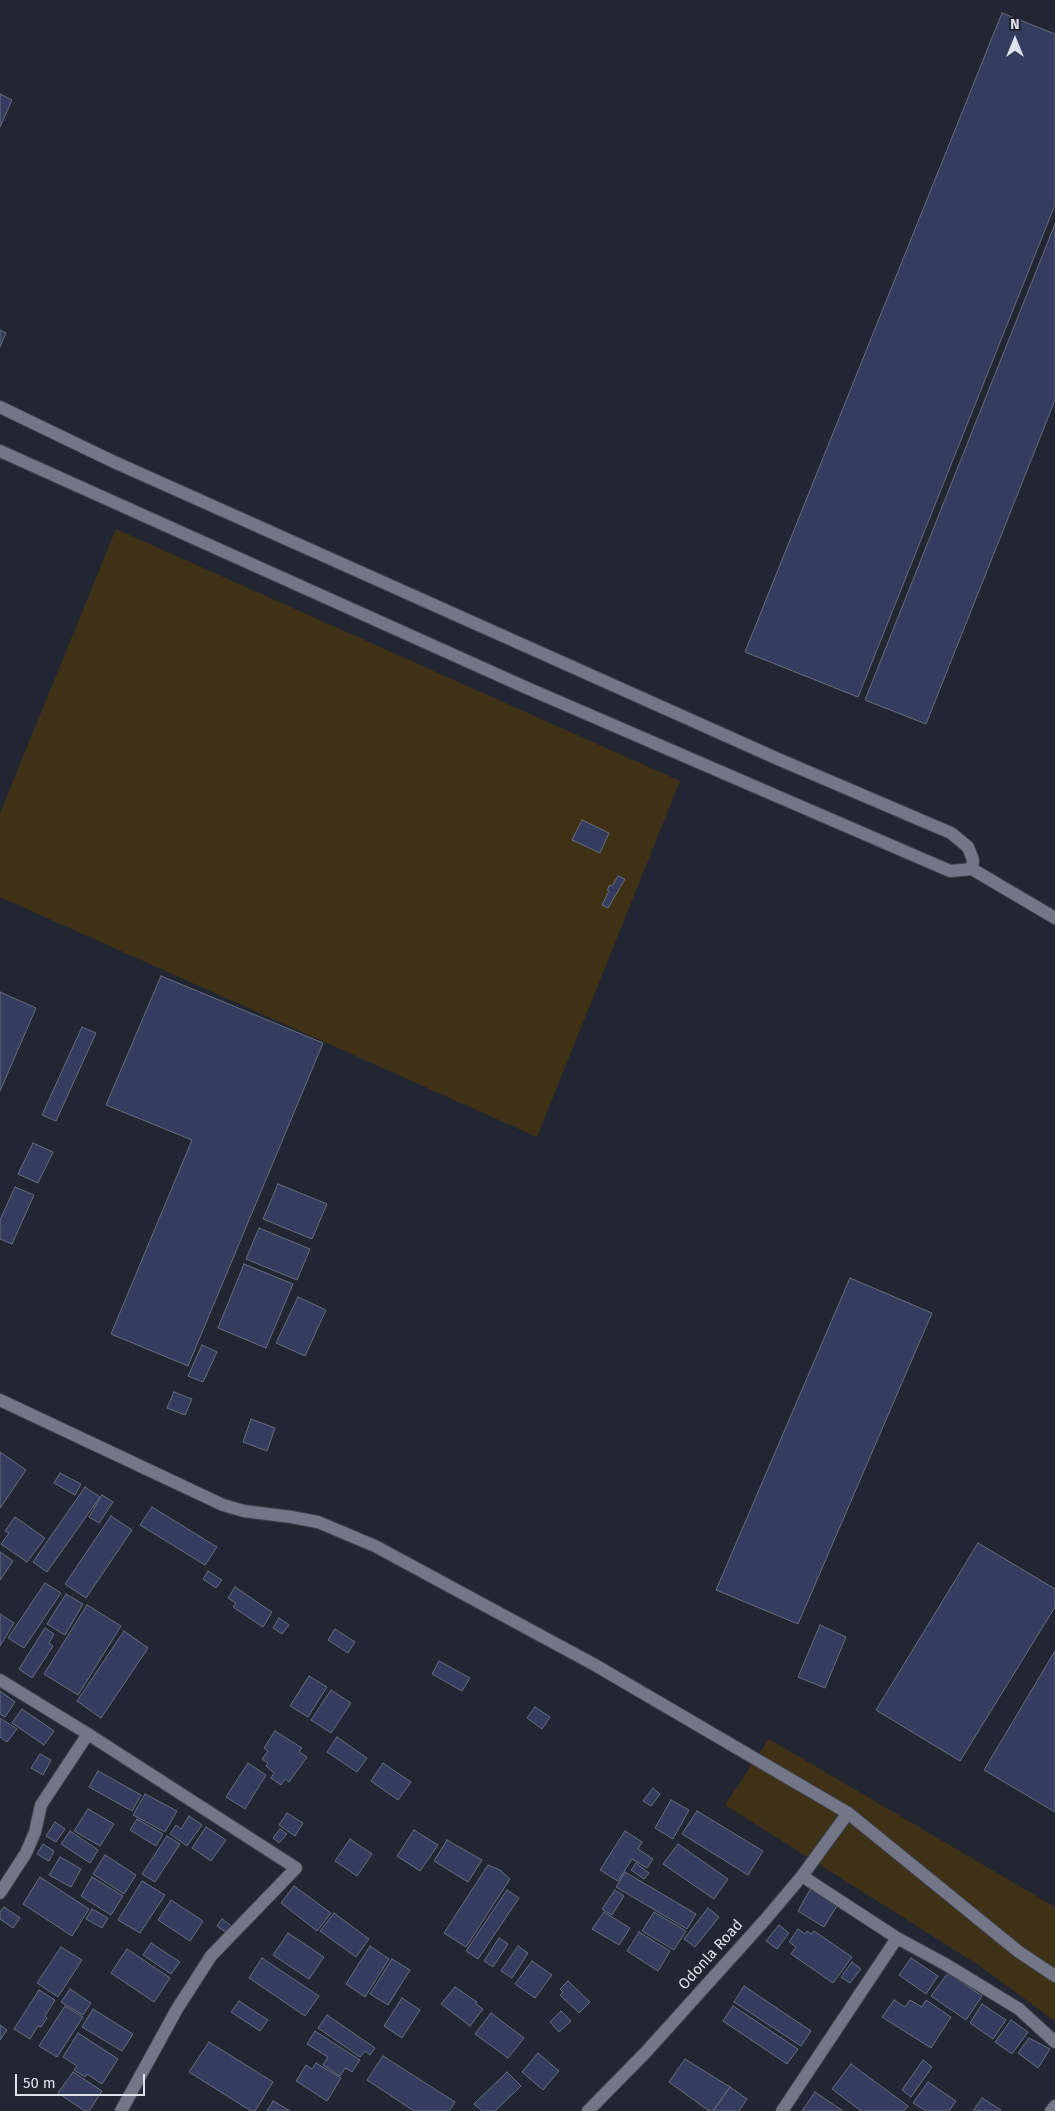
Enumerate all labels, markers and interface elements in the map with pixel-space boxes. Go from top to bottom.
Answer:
north arrow [990,15,1040,65]
text: N [1010,16,1020,33]
street label: Odonla Road [675,1916,747,1994]
scale bar [18,2064,148,2096]
text: 50 m [23,2074,56,2092]

